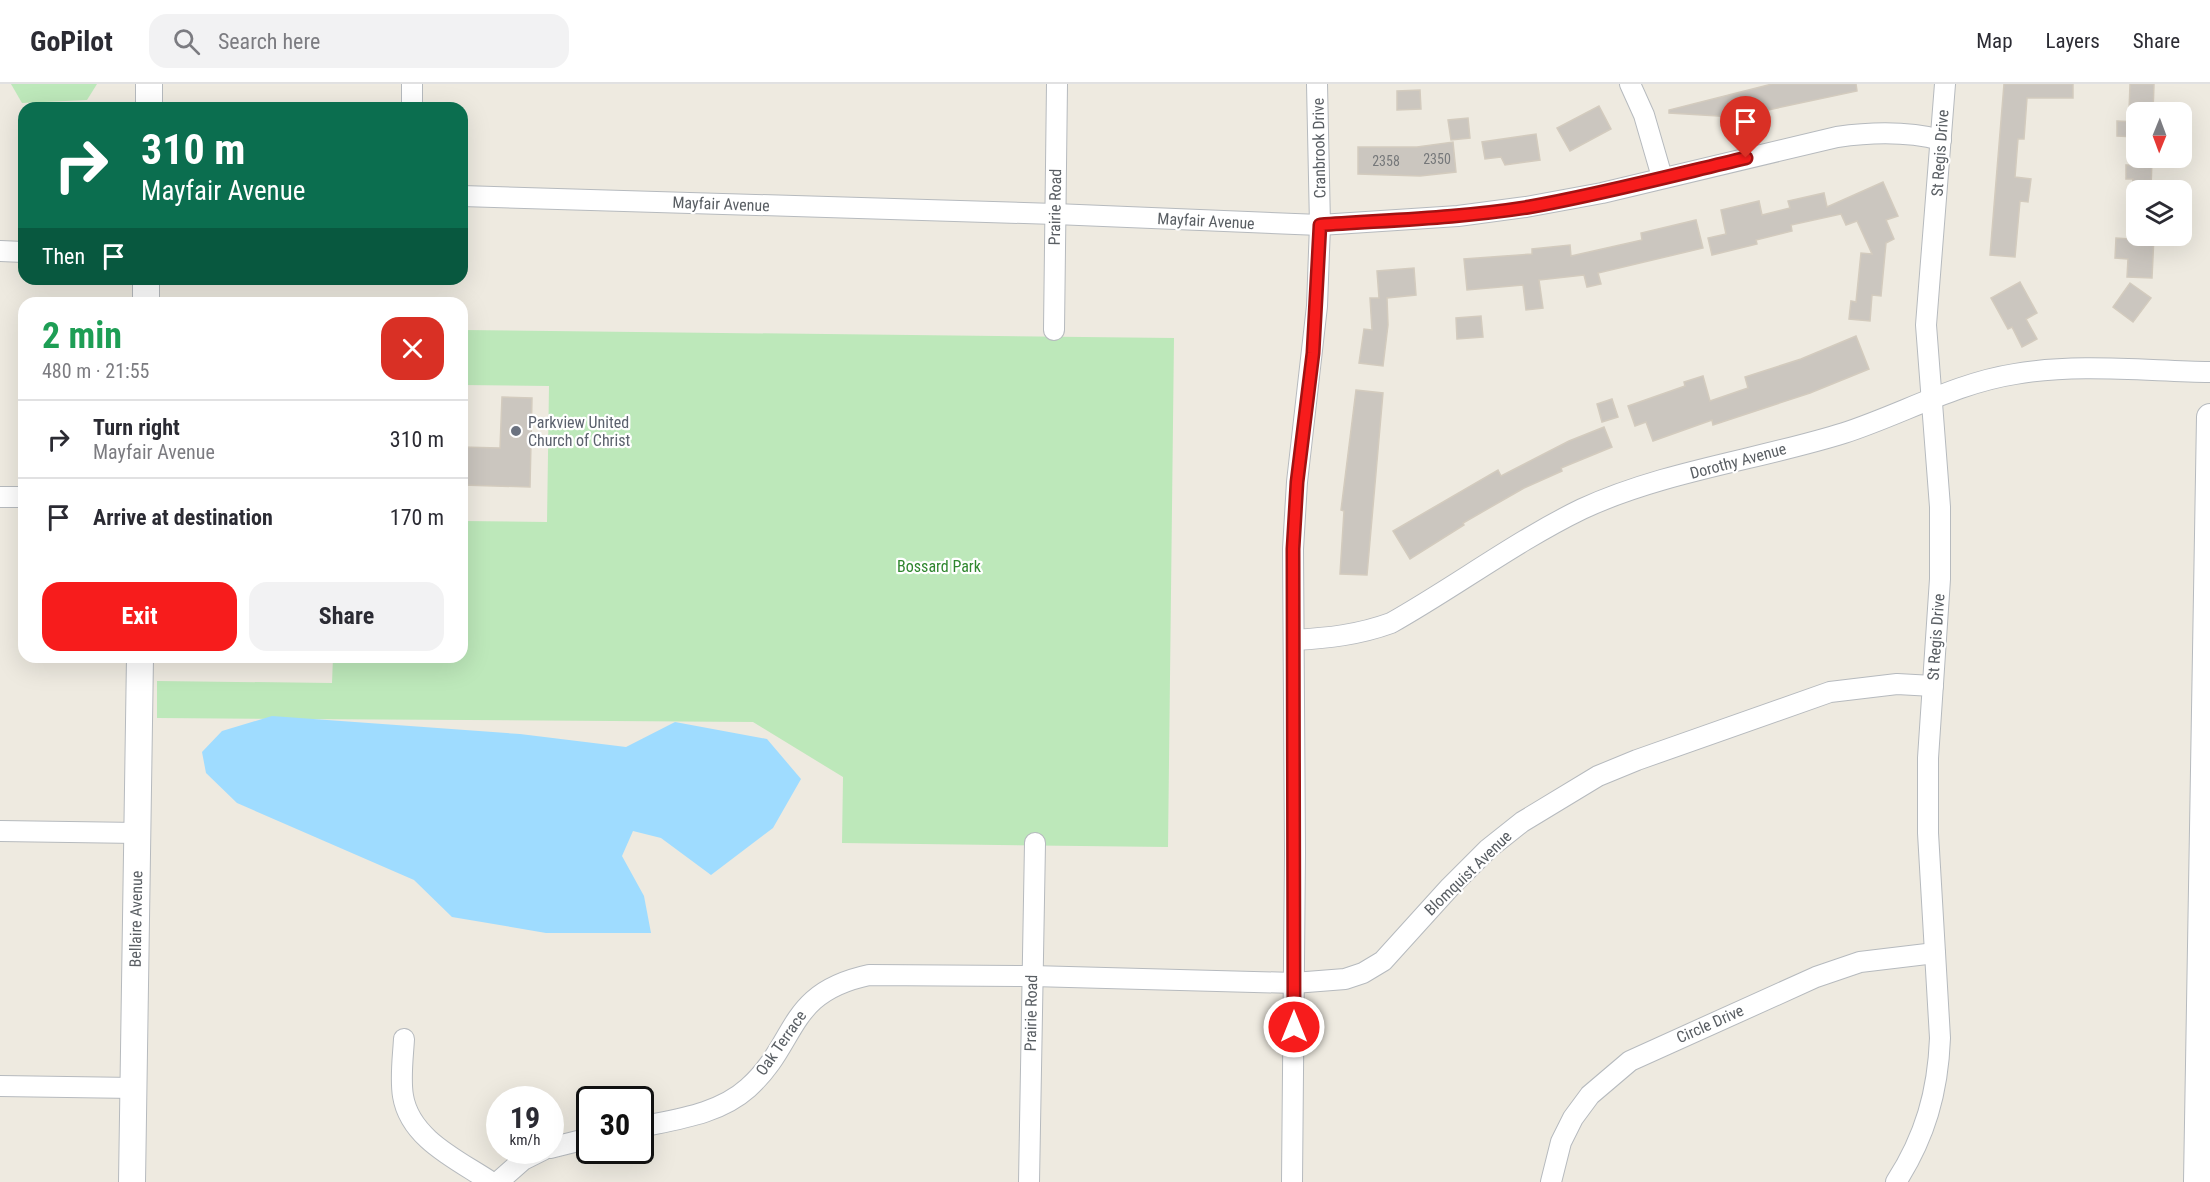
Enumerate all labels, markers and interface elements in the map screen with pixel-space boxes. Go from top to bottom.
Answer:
search box [149,14,569,68]
text: GoPilot [30,25,113,58]
icon: search [170,25,203,58]
text: Search here [218,29,320,54]
text: Map [1976,29,2013,53]
text: Layers [2046,29,2100,53]
text: Share [2133,29,2180,53]
pin [1720,96,1771,158]
street label: Cranbrook Drive [1309,98,1329,198]
north arrow [2126,102,2192,168]
map controls [2126,102,2192,246]
icon: arrive [1729,105,1762,138]
street label: St Regis Drive [1927,109,1953,197]
text: 310 m [141,125,246,174]
icon: right [42,126,120,204]
house number: 2350 [1423,151,1451,167]
house number: 2358 [1372,153,1400,169]
street label: Prairie Road [1045,169,1065,245]
text: Mayfair Avenue [141,175,305,207]
button: layers [2126,180,2192,246]
street label: Mayfair Avenue [672,193,770,215]
street label: Mayfair Avenue [1157,209,1255,233]
icon: arrive [97,240,130,273]
text: Then [42,244,85,269]
text: 2 min [42,315,122,357]
button: close [381,317,444,380]
text: 480 m · 21:55 [42,359,149,383]
place label: Parkview United Church of Christ [528,413,630,450]
text: Turn right [93,415,180,440]
icon: right [42,423,75,456]
marker: Parkview United Church of Christ [509,424,523,438]
text: 310 m [390,427,444,452]
street label: Dorothy Avenue [1688,439,1788,483]
text: Mayfair Avenue [93,440,215,464]
icon: arrive [42,501,75,534]
text: Arrive at destination [93,505,273,530]
text: 170 m [390,505,444,530]
park label: Bossard Park [897,557,982,576]
button: Exit [42,582,237,651]
button: Share [249,582,444,651]
street label: St Regis Drive [1923,593,1949,681]
street label: Blomquist Avenue [1421,827,1515,919]
street label: Bellaire Avenue [126,870,146,968]
street label: Prairie Road [1021,975,1041,1051]
position arrow [1262,995,1326,1059]
street label: Circle Drive [1673,1001,1747,1047]
street label: Oak Terrace [752,1007,810,1079]
speed limit sign: 30 [576,1086,654,1164]
text: 19 [510,1100,540,1135]
text: km/h [510,1131,540,1149]

